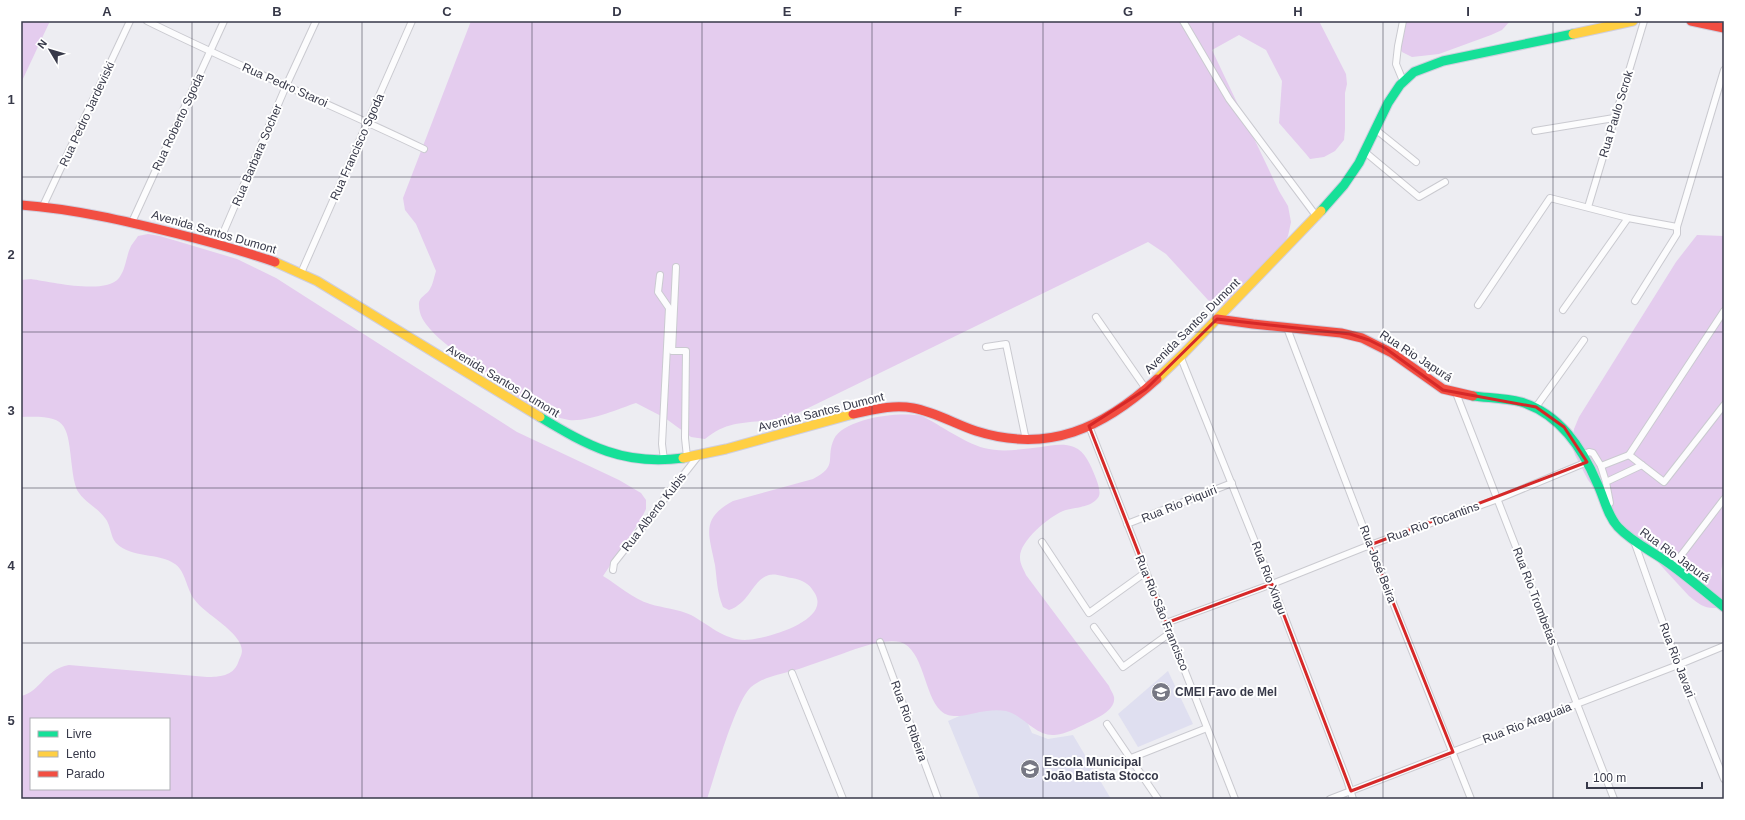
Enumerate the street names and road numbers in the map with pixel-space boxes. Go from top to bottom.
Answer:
street label: Rua Pedro Jardeviski [57,59,117,169]
street label: Rua Pedro Staroi [240,60,330,110]
street label: Rua Paulo Scrok [1596,68,1636,159]
street label: Rua Roberto Sgoda [149,71,207,173]
street label: Rua Francisco Sgoda [327,91,387,203]
street label: Rua Barbara Socher [229,102,285,208]
street label: Avenida Santos Dumont [150,207,279,257]
street label: Avenida Santos Dumont [1141,275,1243,377]
street label: Rua Rio Japurá [1377,327,1455,385]
street label: Avenida Santos Dumont [444,342,563,421]
street label: Avenida Santos Dumont [757,389,886,434]
street label: Rua Alberto Kubis [619,470,689,554]
street label: Rua Rio Piquiri [1139,483,1219,525]
street label: Rua Rio Tocantins [1385,499,1481,545]
street label: Rua José Beira [1357,523,1399,605]
street label: Rua Rio Japurá [1637,525,1713,585]
street label: Rua Rio Xingu [1249,539,1289,617]
street label: Rua Rio Trombetas [1510,545,1560,647]
street label: Rua Rio São Francisco [1132,553,1192,673]
street label: Rua Rio Javari [1656,621,1698,699]
street label: Rua Rio Ribeira [888,679,930,763]
street label: Rua Rio Araguaia [1481,699,1574,746]

